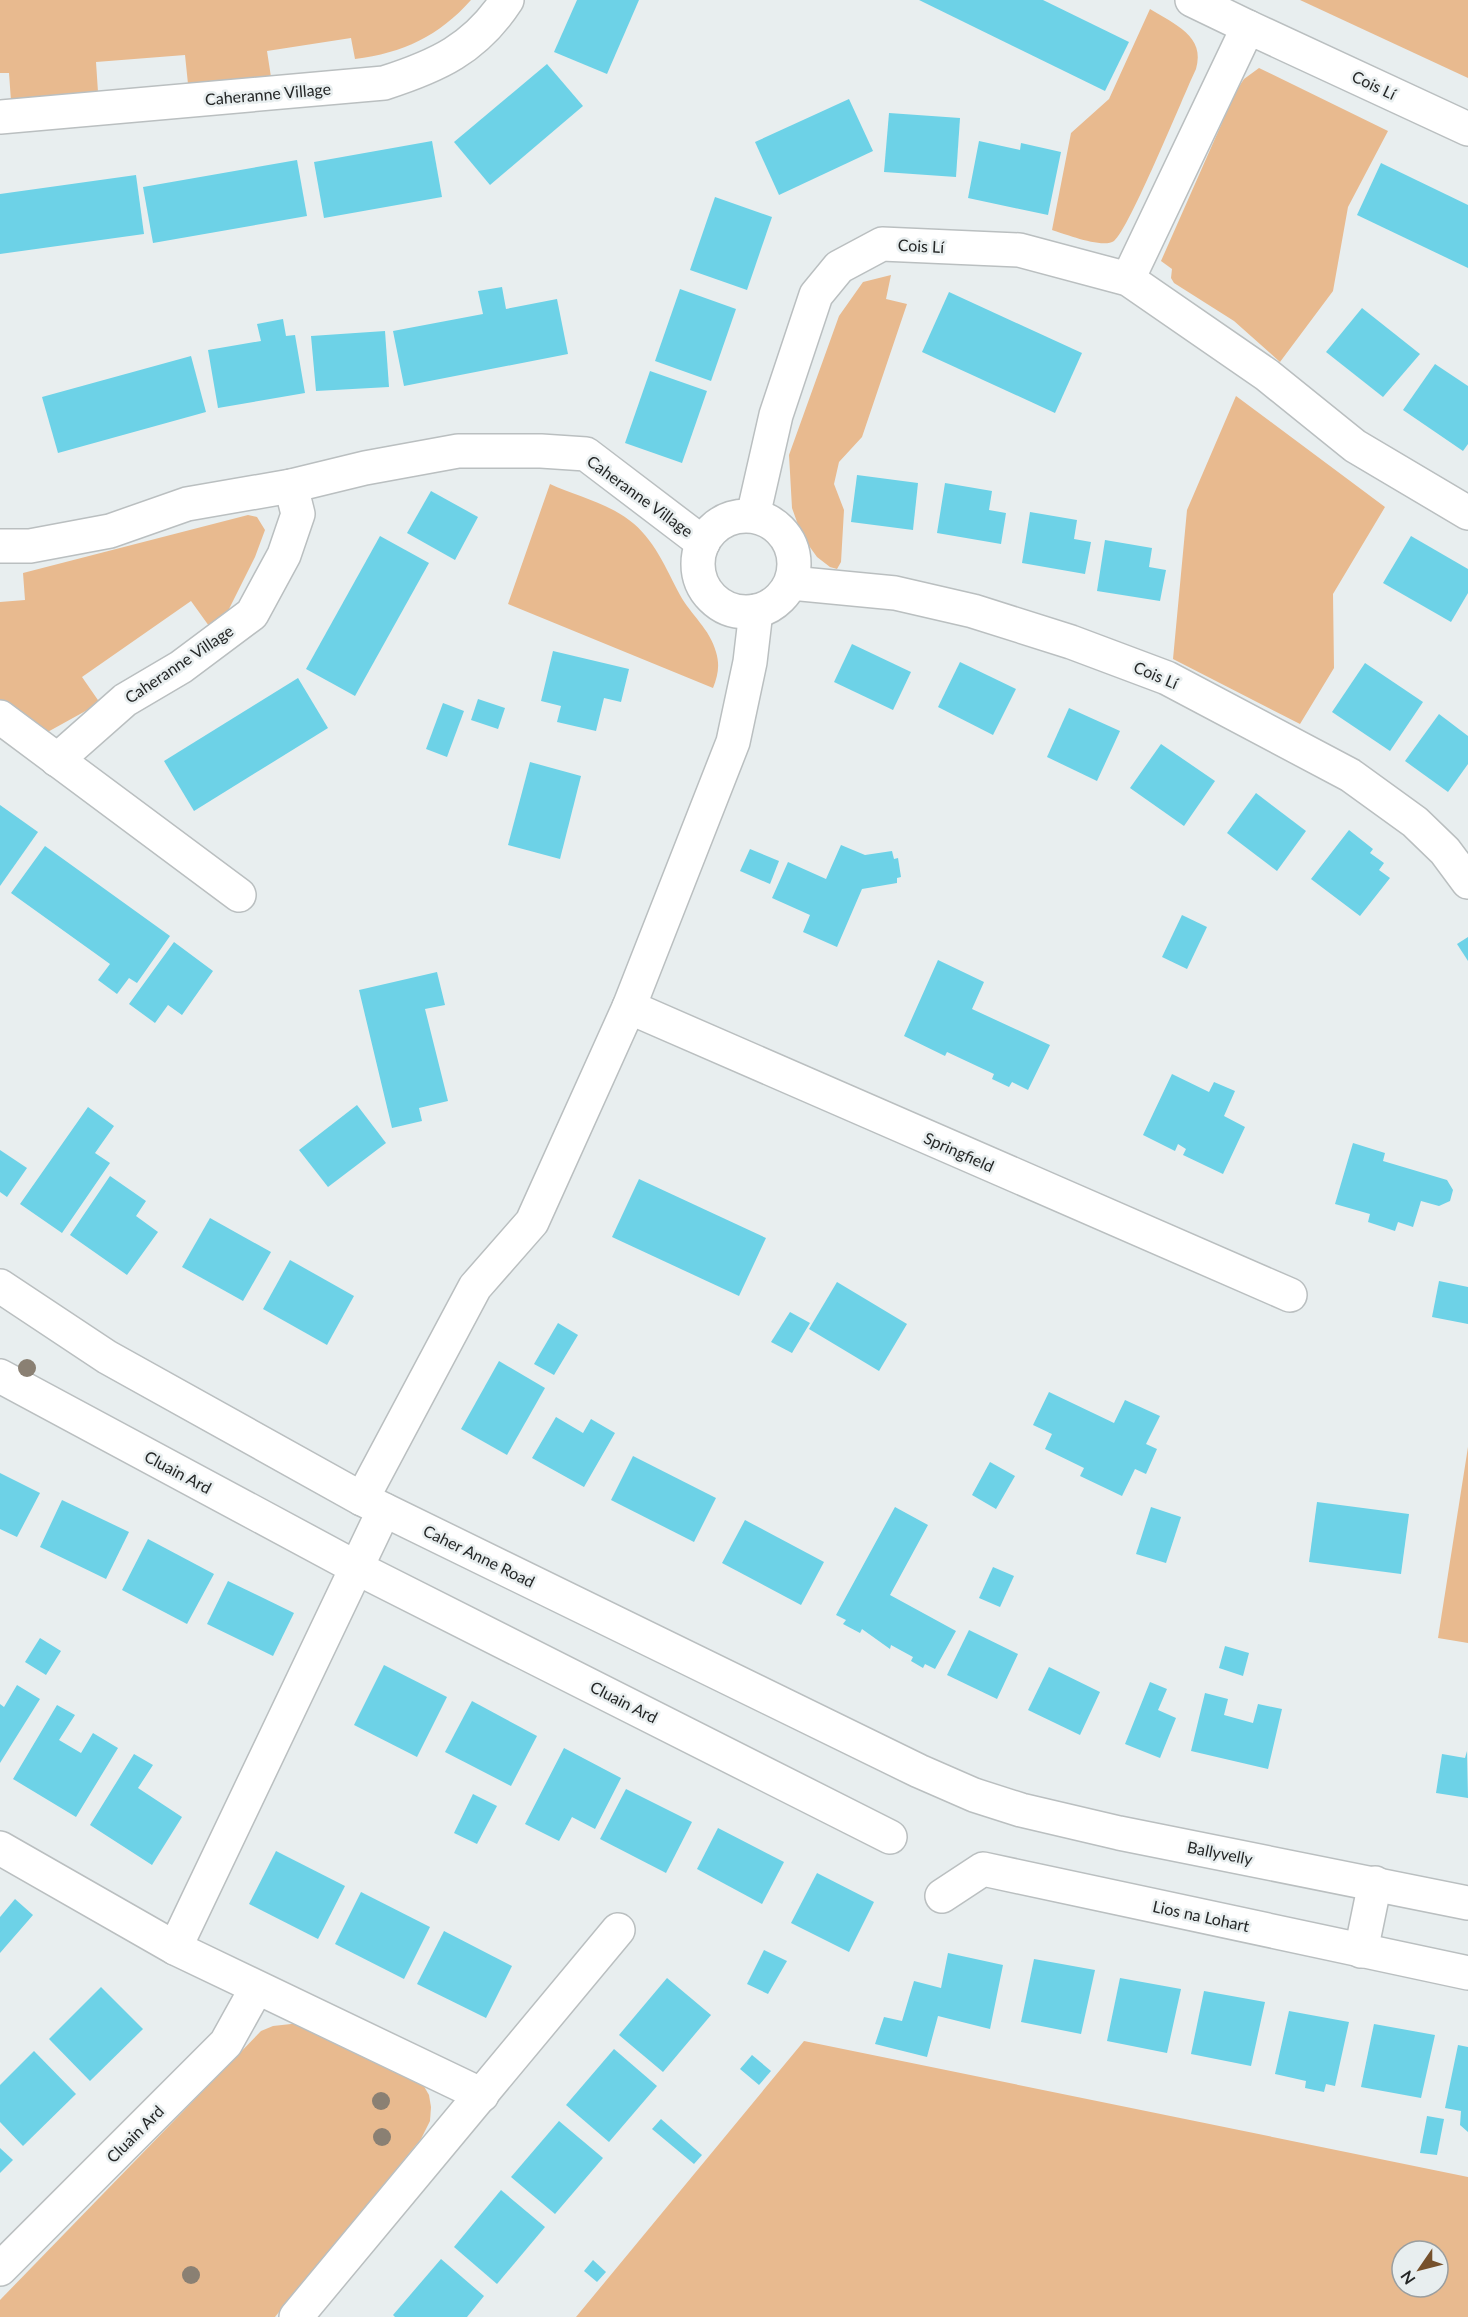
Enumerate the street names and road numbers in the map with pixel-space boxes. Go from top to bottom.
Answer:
street label: Cois Lí [1349,66,1400,103]
street label: Caheranne Village [204,79,332,108]
street label: Cois Lí [897,235,946,256]
street label: Caheranne Village [584,451,697,540]
street label: Caheranne Village [121,620,236,707]
street label: Cois Lí [1131,657,1182,693]
street label: Springfield [921,1128,997,1175]
street label: Cluain Ard [142,1446,215,1497]
street label: Caher Anne Road [420,1520,538,1591]
street label: Cluain Ard [587,1677,661,1727]
street label: Ballyvelly [1186,1837,1255,1868]
street label: Lios na Lohart [1151,1896,1251,1935]
street label: Cluain Ard [102,2101,167,2166]

